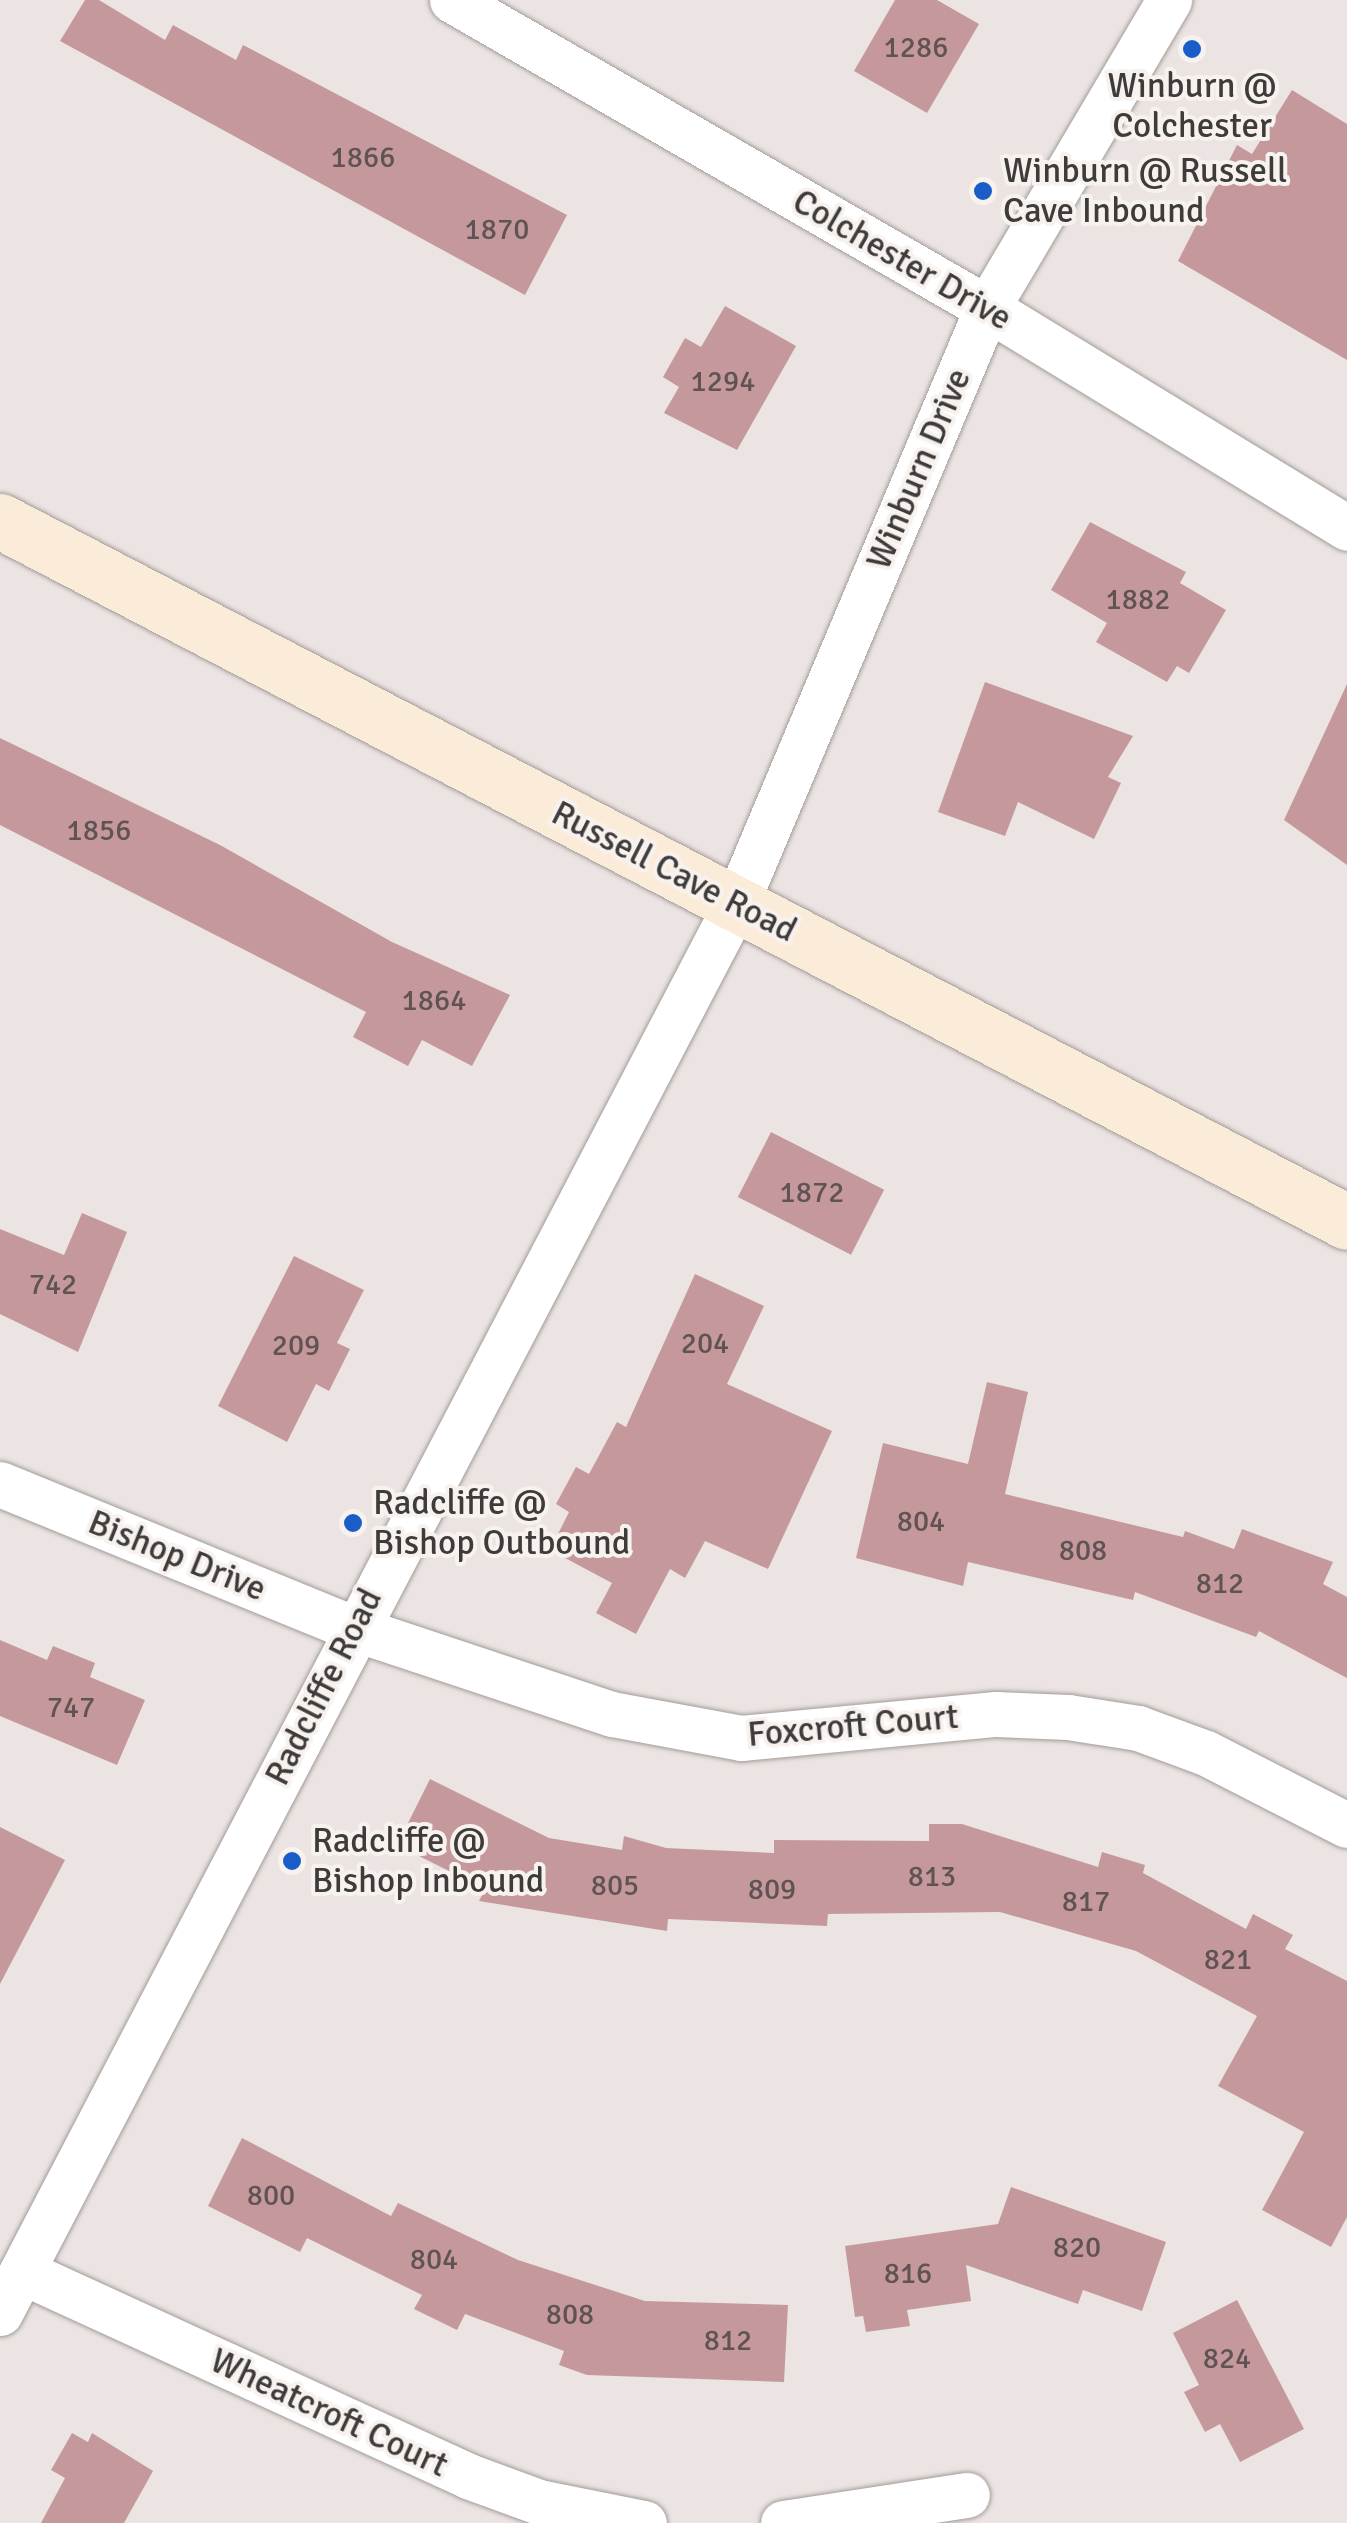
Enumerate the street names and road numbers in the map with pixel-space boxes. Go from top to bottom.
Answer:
street label: Colchester Drive [785,180,1019,340]
street label: Winburn Drive [858,362,980,576]
street label: Russell Cave Road [545,792,803,952]
street label: Bishop Drive [82,1501,272,1611]
street label: Radcliffe Road [256,1582,392,1792]
street label: Foxcroft Court [746,1696,960,1756]
street label: Wheatcroft Court [204,2340,454,2486]

